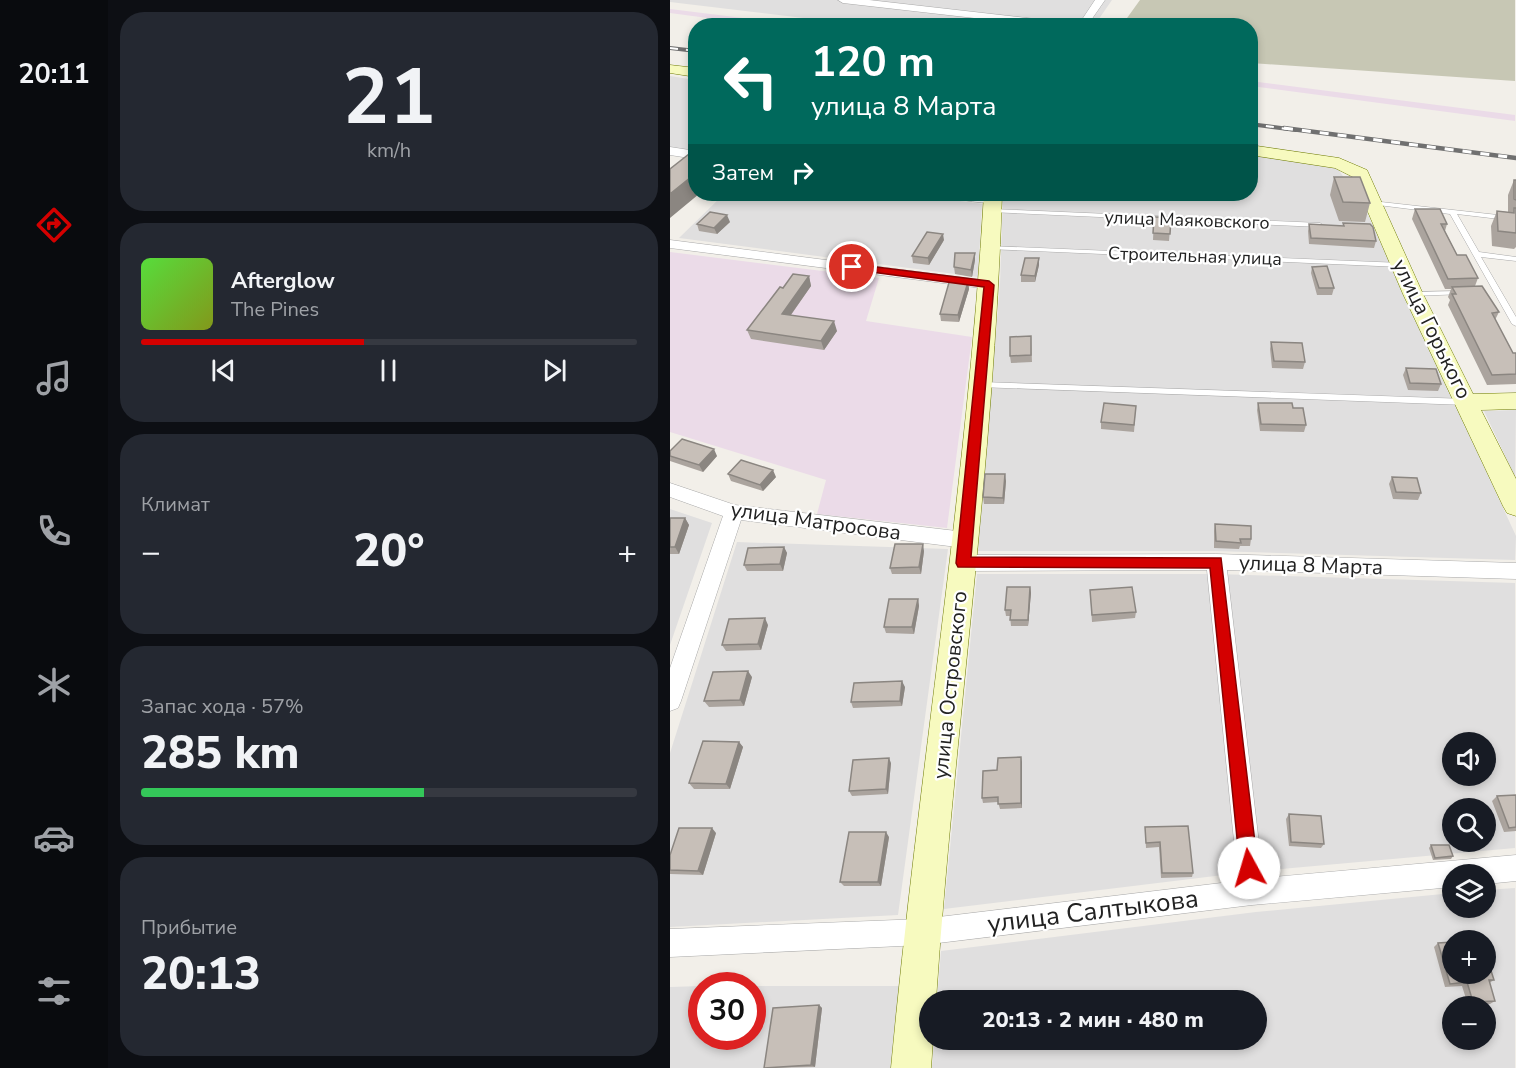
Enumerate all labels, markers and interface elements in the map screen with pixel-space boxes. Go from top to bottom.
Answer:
text: 120 m [811,34,935,91]
icon: left [712,42,790,120]
text: 21 [342,44,436,151]
text: 20:11 [18,56,90,93]
text: улица 8 Марта [811,88,997,125]
text: km/h [367,137,411,164]
icon: right [786,156,819,189]
text: Затем [712,158,774,188]
icon: directions [33,204,75,246]
street label: улица Маяковского [1104,205,1270,235]
pin [826,241,877,292]
street label: Строительная улица [1108,241,1282,271]
icon: arrive [835,250,868,283]
street label: улица Горького [1386,254,1478,404]
text: Afterglow [231,266,335,296]
text: The Pines [231,296,319,323]
icon: previous [207,354,240,387]
icon: pause [372,354,405,387]
icon: next [538,354,571,387]
icon: music [33,357,75,399]
text: Климат [141,491,210,518]
street label: улица Матросова [729,495,903,547]
icon: phone [33,510,75,552]
text: 20° [353,521,425,582]
text: − [141,530,161,575]
text: + [617,530,637,575]
street label: улица 8 Марта [1238,548,1384,582]
street label: улица Островского [926,590,974,780]
icon: climate [33,664,75,706]
text: Запас хода · 57% [141,693,304,720]
text: 285 km [141,723,300,784]
map controls [1442,732,1496,1050]
button: sound [1442,732,1496,786]
button: search [1442,798,1496,852]
icon: car [33,817,75,859]
position arrow [1217,836,1281,900]
button: layers [1442,864,1496,918]
street label: улица Салтыкова [985,881,1201,941]
text: Прибытие [141,914,237,941]
button: + [1442,930,1496,984]
text: 20:13 [141,944,261,1005]
icon: filters [33,970,75,1012]
speed limit sign: 30 [688,972,766,1050]
button: − [1442,996,1496,1050]
text: 20:13 · 2 мин · 480 m [982,1005,1204,1035]

